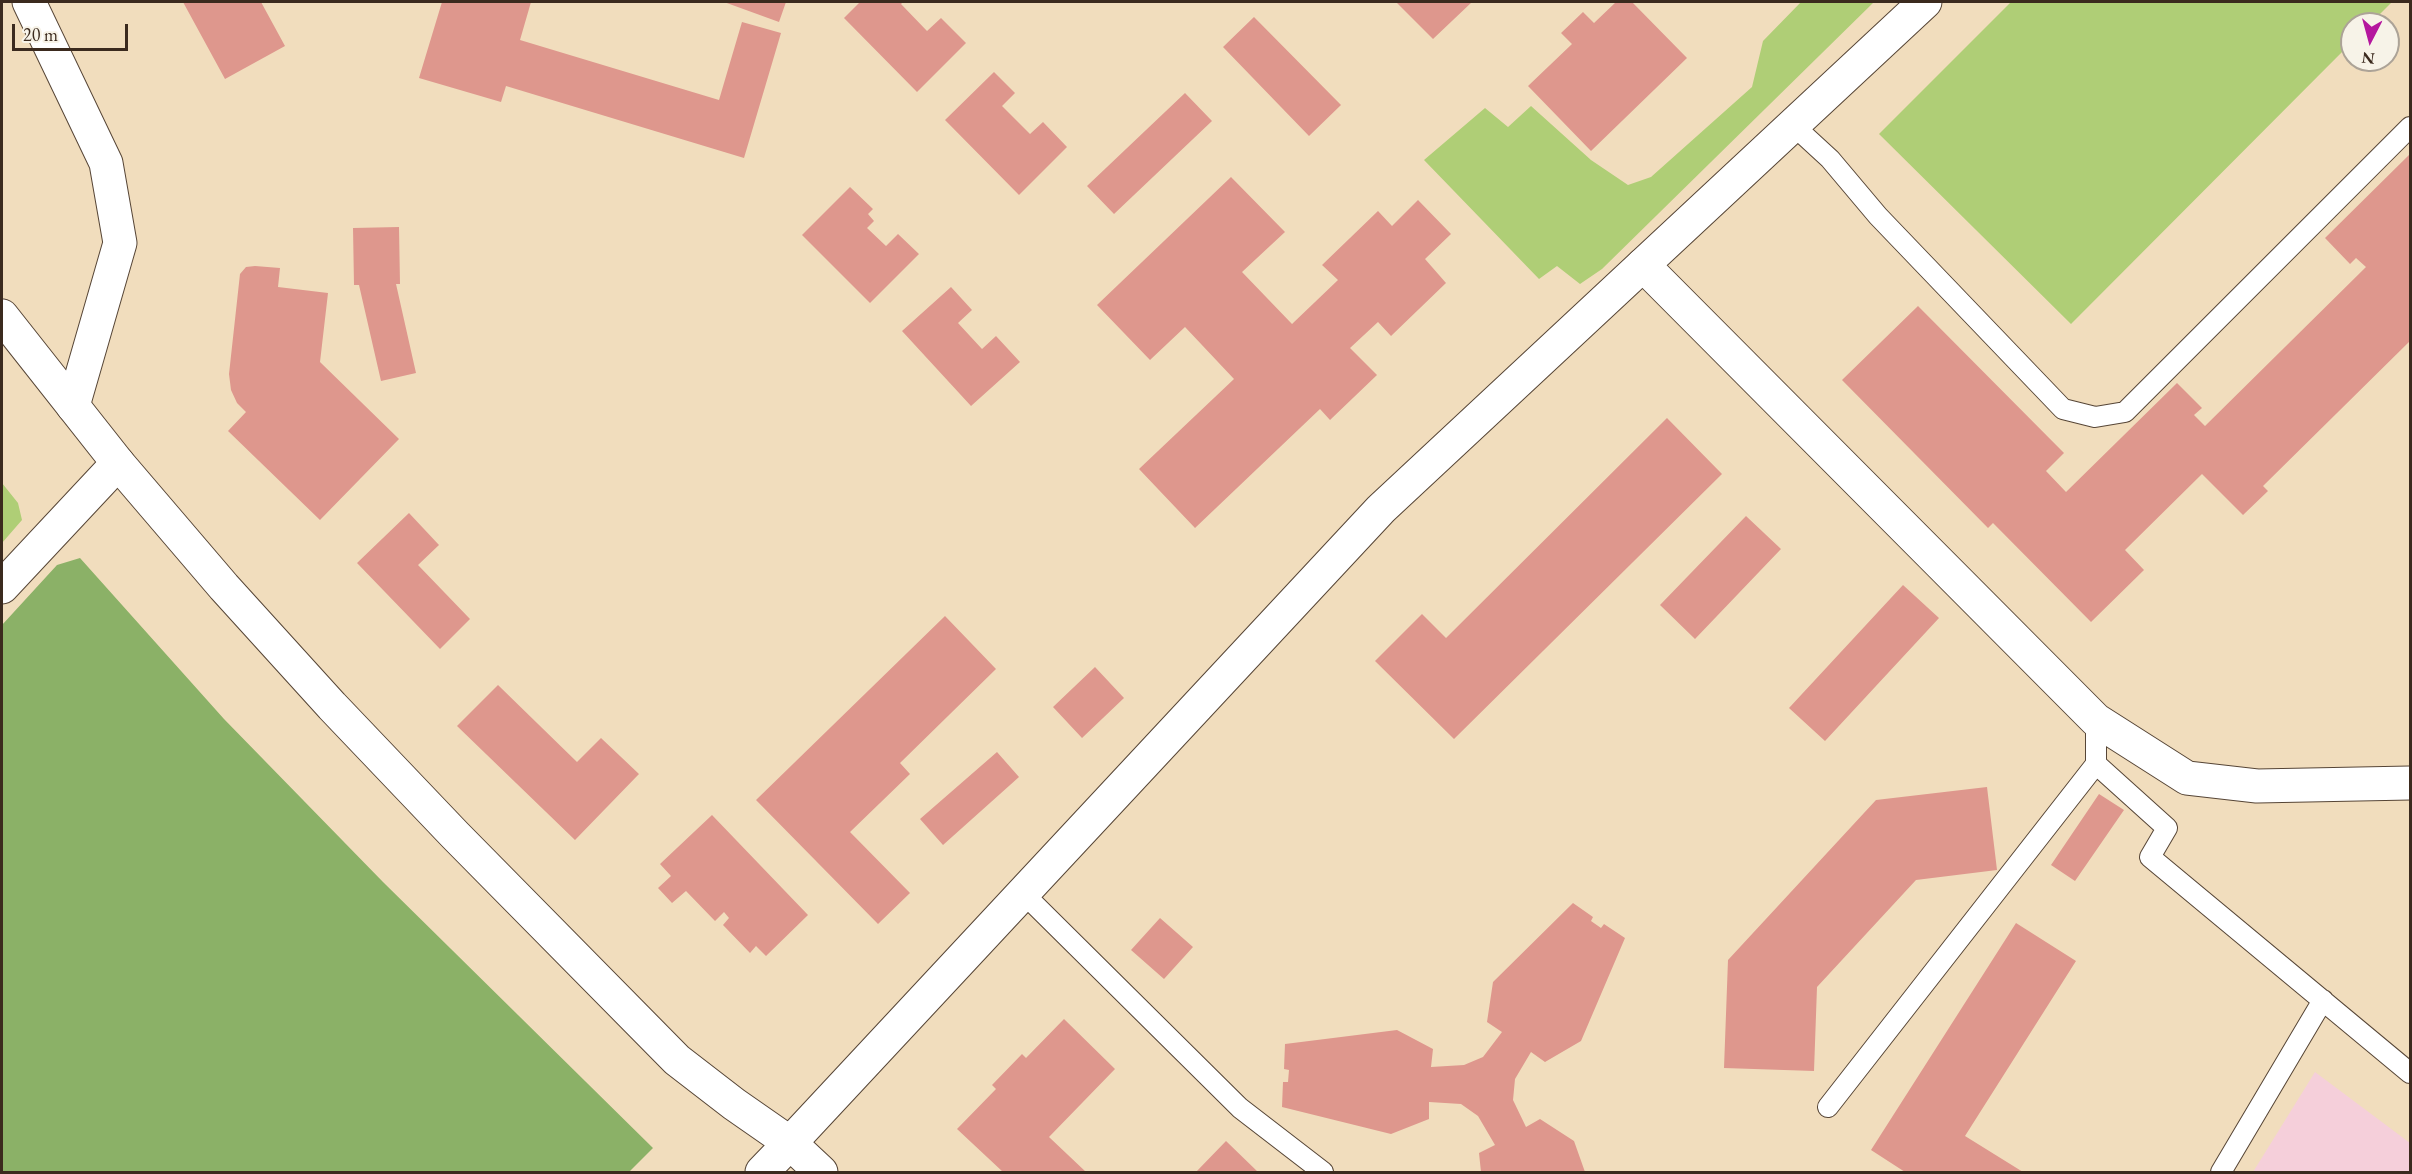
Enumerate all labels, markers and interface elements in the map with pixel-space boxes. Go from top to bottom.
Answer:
scale bar [15,12,130,50]
north arrow [2340,12,2400,72]
text: 20 m [23,23,58,46]
text: N [2361,47,2376,70]

